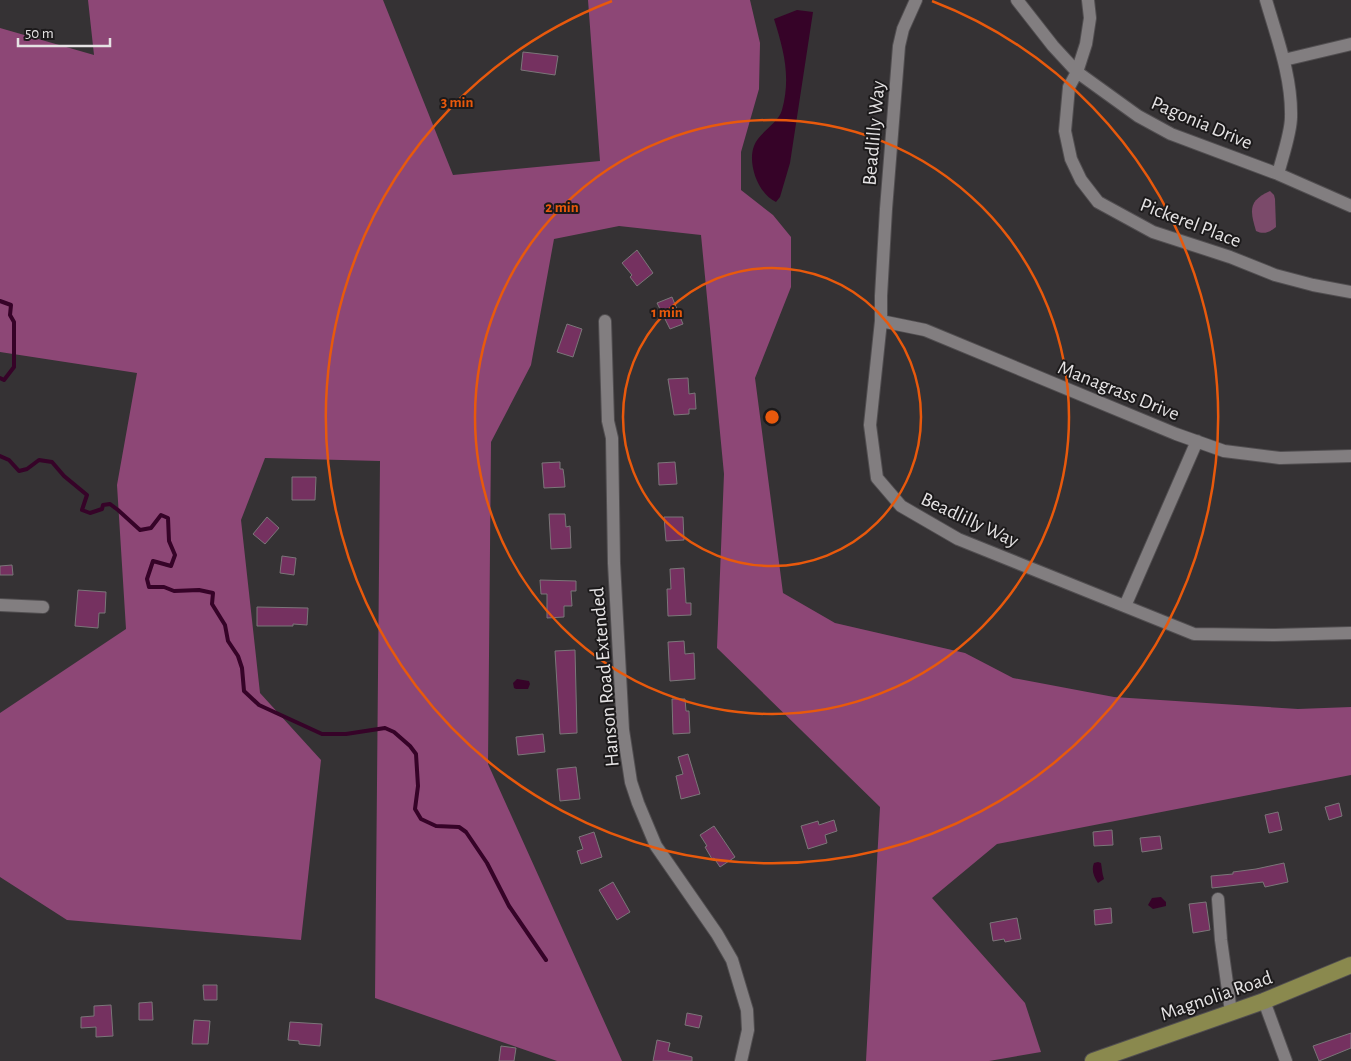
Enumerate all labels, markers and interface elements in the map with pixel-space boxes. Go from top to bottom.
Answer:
scale bar [18,15,110,47]
text: 50 m [25,26,54,41]
street label: Beadlilly Way [859,79,889,186]
street label: Pagonia Drive [1148,93,1255,153]
text: 3 min [441,95,473,110]
street label: Pickerel Place [1137,195,1244,251]
text: 2 min [545,200,579,215]
text: 1 min [651,305,683,320]
street label: Managrass Drive [1055,357,1182,424]
centre of rings [763,408,781,426]
street label: Beadlilly Way [918,489,1022,551]
street label: Hanson Road Extended [587,586,623,768]
street label: Magnolia Road [1158,967,1275,1024]

